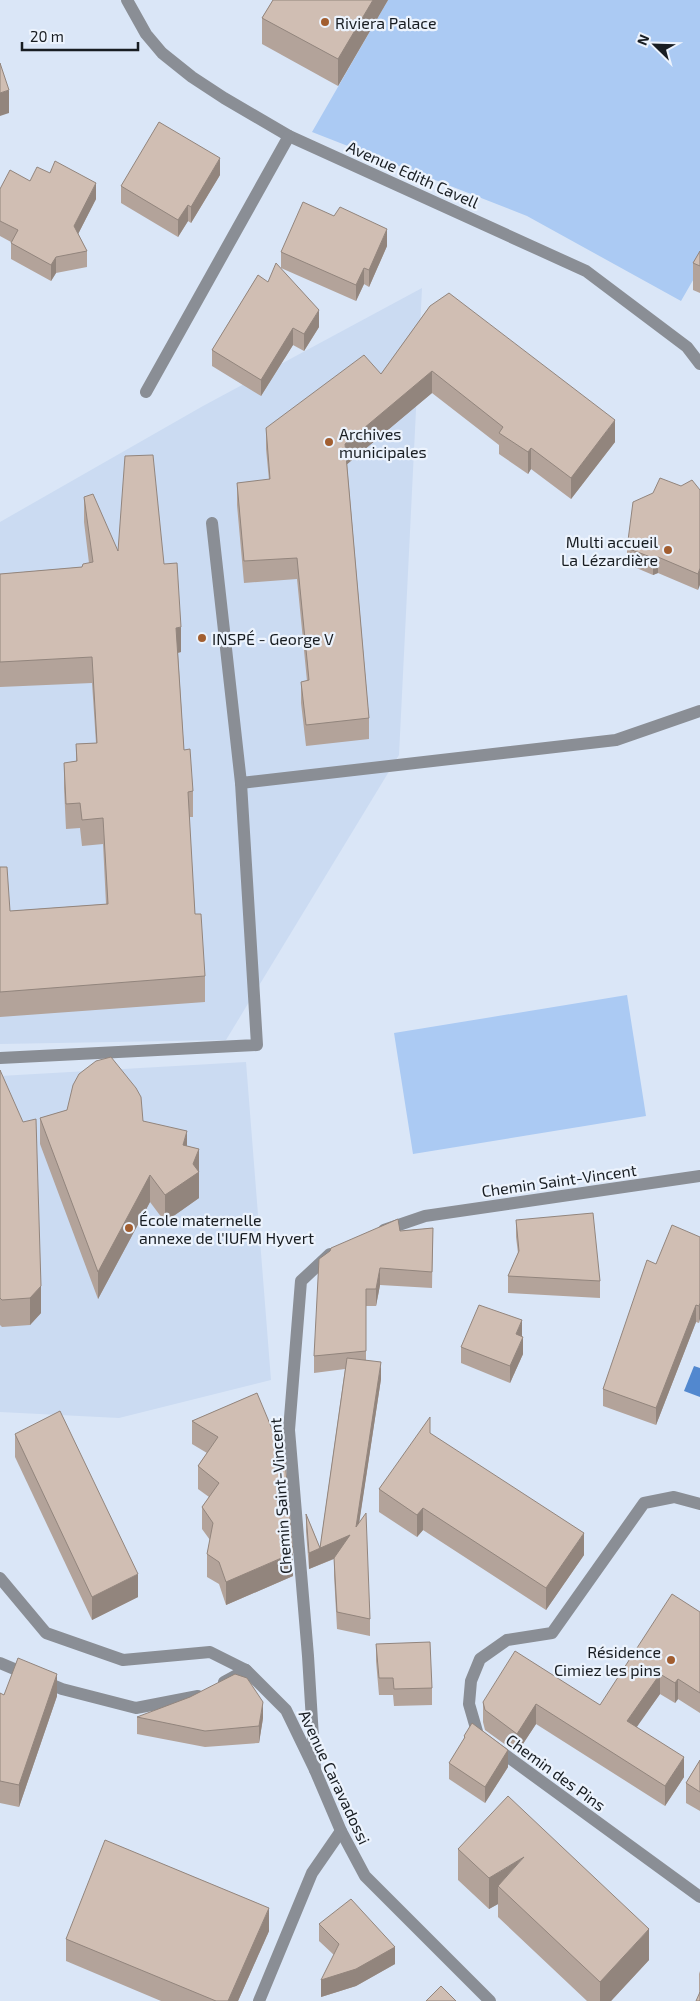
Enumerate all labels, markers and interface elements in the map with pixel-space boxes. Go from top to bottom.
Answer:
place label: Riviera Palace [335,13,437,32]
marker: Riviera Palace [319,16,331,28]
scale bar [22,20,139,52]
north arrow [630,20,680,70]
text: 20 m [30,27,64,45]
text: N [633,32,652,48]
street label: Avenue Edith Cavell [344,136,482,212]
place label: Archives municipales [339,424,427,461]
marker: Archives municipales [323,436,335,448]
place label: Multi accueil La Lézardière [561,532,658,569]
marker: Multi accueil La Lézardière [662,544,674,556]
place label: INSPÉ - George V [212,629,334,648]
marker: INSPÉ - George V [196,632,208,644]
street label: Chemin Saint-Vincent [480,1160,638,1200]
place label: École maternelle annexe de l'IUFM Hyvert [139,1210,314,1247]
marker: École maternelle annexe de l'IUFM Hyvert [123,1222,135,1234]
street label: Chemin Saint-Vincent [265,1417,295,1575]
place label: Résidence Cimiez les pins [554,1642,661,1679]
marker: Résidence Cimiez les pins [665,1654,677,1666]
street label: Avenue Caravadossi [296,1707,374,1847]
street label: Chemin des Pins [503,1730,609,1814]

